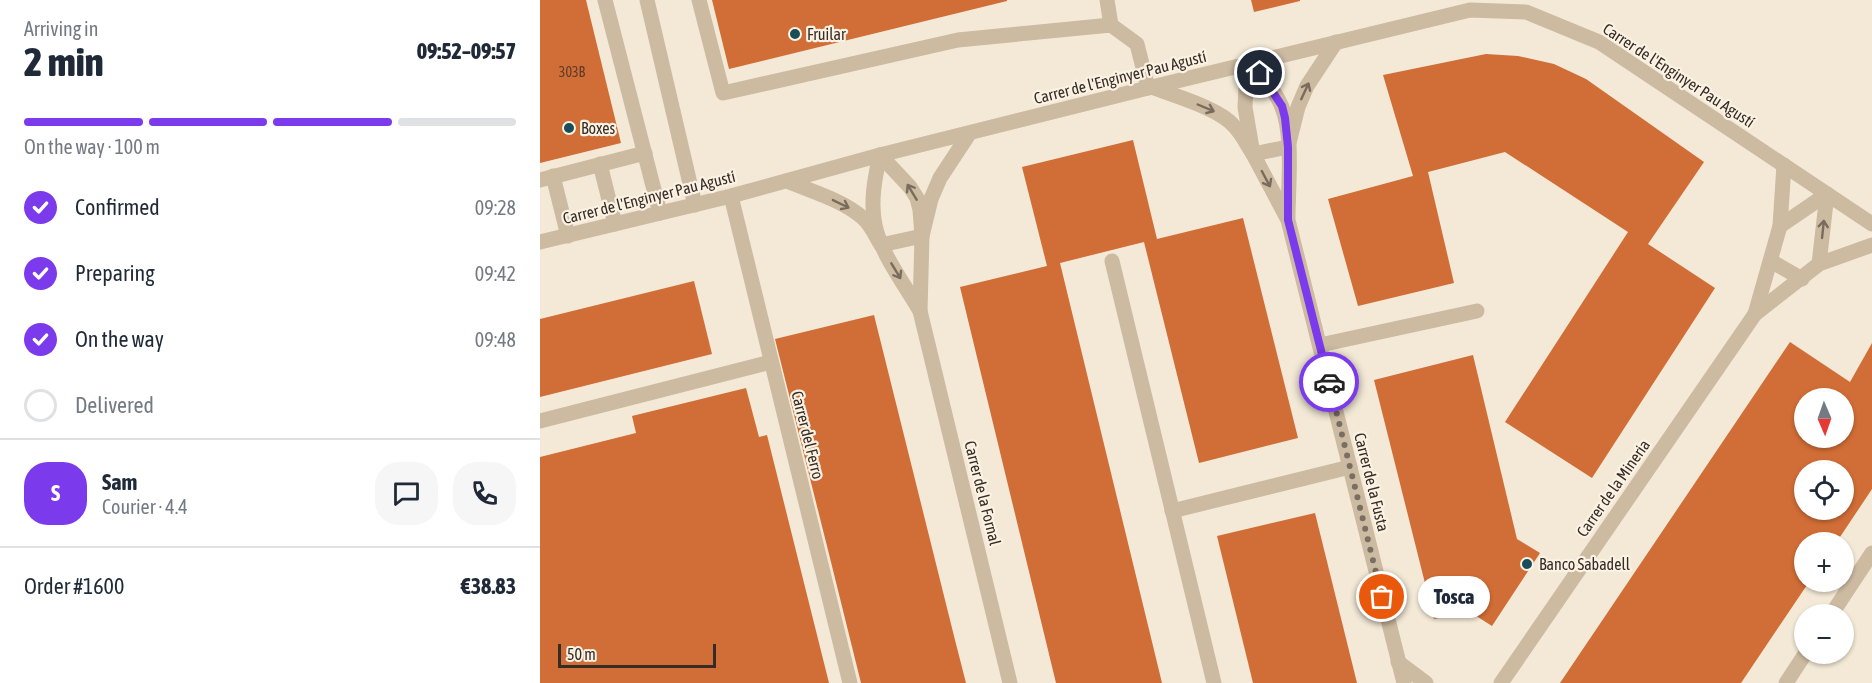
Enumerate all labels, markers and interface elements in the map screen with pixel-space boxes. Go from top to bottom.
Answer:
text: Arriving in [24,17,98,40]
street label: Carrer de l'Enginyer Pau Agustí [1599,19,1758,132]
place label: Fruilar [807,25,846,43]
marker: Fruilar [788,27,802,41]
text: 09:52–09:57 [417,38,516,64]
text: 2 min [24,40,104,84]
street label: Carrer de l'Enginyer Pau Agustí [1032,47,1209,108]
pin [1234,47,1285,98]
icon: home [1243,56,1276,89]
house number: 303B [559,64,586,80]
one-way arrow [1300,83,1312,101]
one-way arrow [1197,103,1215,115]
place label: Boxes [581,119,616,137]
marker: Boxes [562,121,576,135]
text: On the way · 100 m [24,135,160,158]
street label: Carrer de l'Enginyer Pau Agustí [561,167,738,228]
one-way arrow [1260,170,1272,187]
one-way arrow [906,184,918,201]
icon: check [24,191,57,224]
text: Confirmed [75,194,160,220]
text: 09:28 [475,196,516,219]
one-way arrow [832,199,850,211]
one-way arrow [1818,220,1829,239]
icon: check [24,257,57,290]
text: Preparing [75,260,155,286]
text: 09:42 [475,262,516,285]
one-way arrow [891,262,903,279]
icon: check [24,323,57,356]
text: On the way [75,326,164,352]
text: 09:48 [475,328,516,351]
courier [1299,352,1359,412]
icon: car [1313,366,1346,399]
north arrow [1794,388,1854,448]
map controls [1794,388,1854,664]
street label: Carrer del Ferro [788,389,828,481]
text: Delivered [75,392,154,418]
street label: Carrer de la Fusta [1351,431,1393,533]
street label: Carrer de la Mineria [1573,436,1653,540]
street label: Carrer de la Fornal [961,439,1005,548]
button: locate [1794,460,1854,520]
button: chat [375,462,438,525]
button: phone [453,462,516,525]
text: Sam [102,469,137,495]
text: S [51,480,60,506]
text: Courier · 4.4 [102,495,188,518]
button: + [1794,532,1854,592]
place label: Banco Sabadell [1539,555,1631,573]
marker: Banco Sabadell [1520,557,1534,571]
pin [1356,571,1407,622]
text: Order #1600 [24,573,124,599]
text: €38.83 [461,573,516,599]
callout: Tosca [1418,576,1490,618]
icon: bag [1365,580,1398,613]
text: Tosca [1434,585,1474,608]
button: − [1794,604,1854,664]
scale bar [558,641,716,668]
text: 50 m [567,645,596,663]

